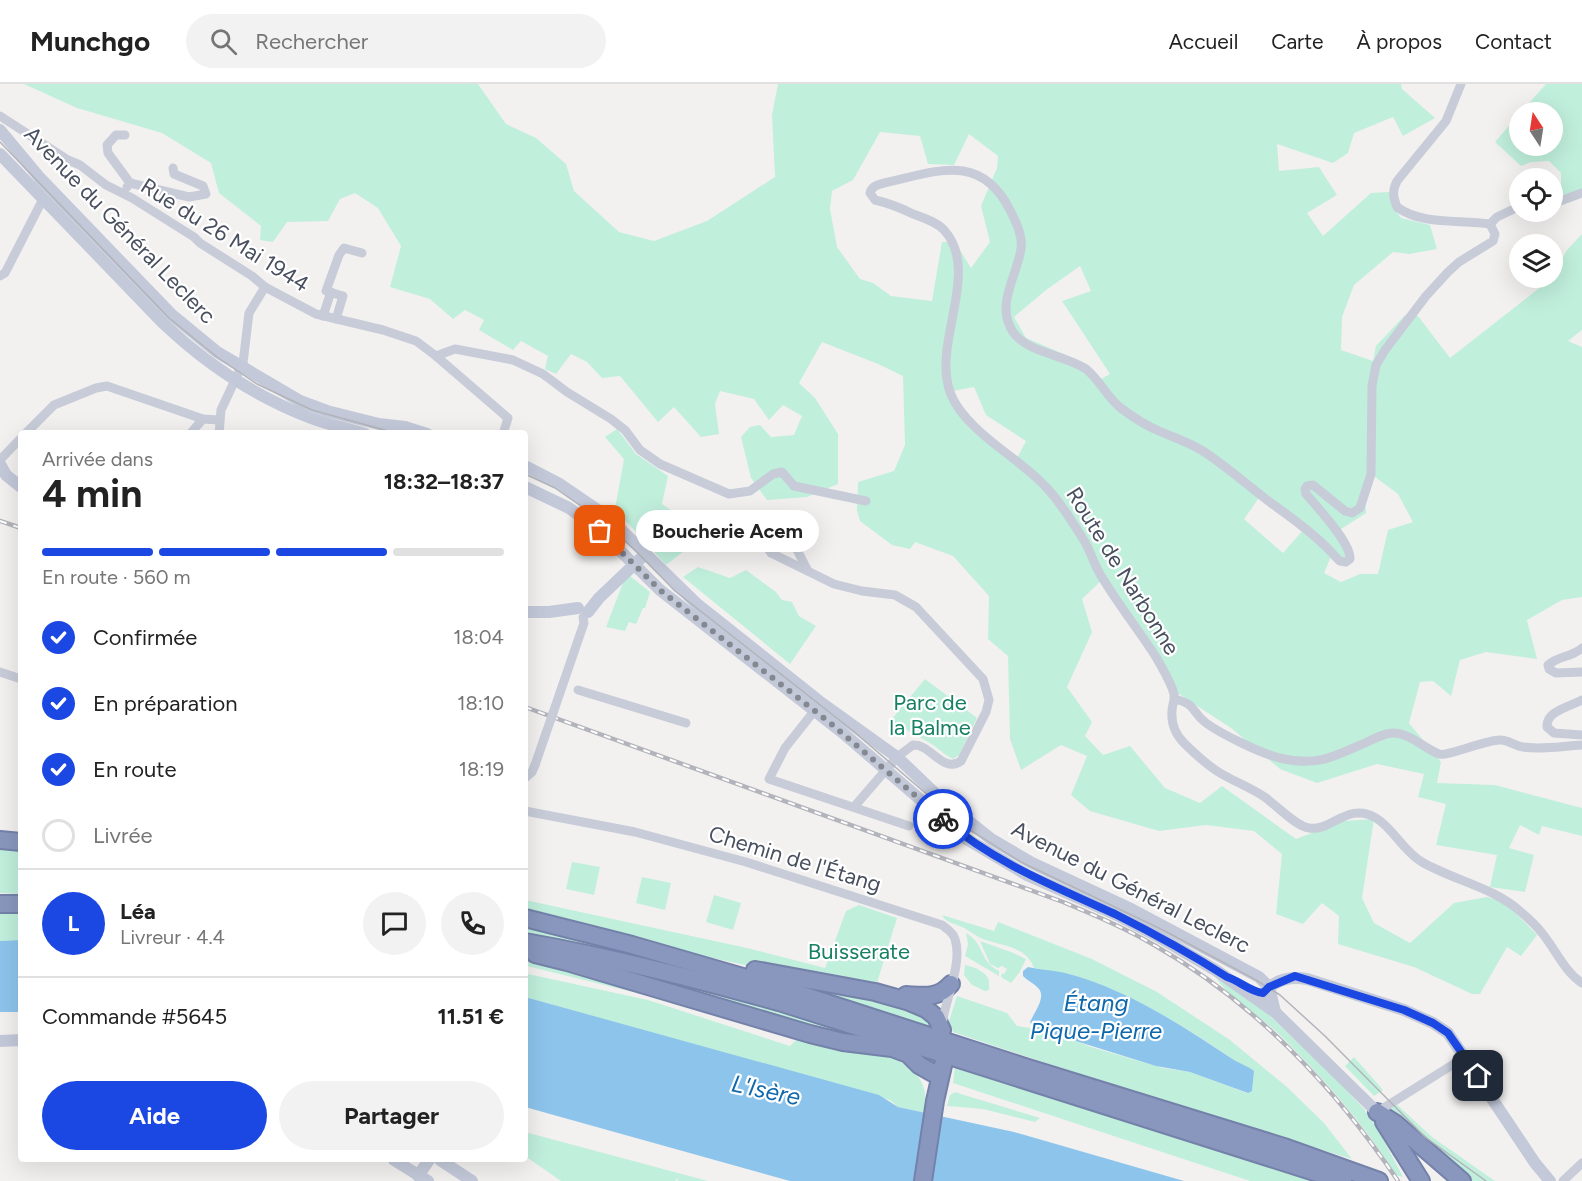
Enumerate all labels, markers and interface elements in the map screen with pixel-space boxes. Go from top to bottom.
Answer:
search box [186,14,606,68]
text: Munchgo [30,24,150,58]
icon: search [207,25,240,58]
text: Rechercher [255,28,368,55]
text: Accueil [1169,29,1238,54]
text: Carte [1271,29,1324,54]
text: À propos [1357,29,1442,54]
text: Contact [1475,29,1552,54]
north arrow [1509,102,1563,156]
map controls [1509,102,1563,288]
street label: Avenue du Général Leclerc [19,121,221,329]
button: locate [1509,168,1563,222]
street label: Rue du 26 Mai 1944 [136,172,314,298]
button: layers [1509,234,1563,288]
text: Arrivée dans [42,447,153,471]
text: 18:32–18:37 [384,468,504,495]
text: 4 min [42,470,142,517]
street label: Route de Narbonne [1060,482,1186,660]
pin [574,505,625,556]
callout: Boucherie Acem [636,510,819,552]
icon: bag [583,514,616,547]
text: Boucherie Acem [652,519,803,543]
text: En route · 560 m [42,565,190,589]
icon: check [42,621,75,654]
text: Confirmée [93,624,197,651]
text: 18:04 [453,625,504,649]
icon: check [42,687,75,720]
park label: Parc de la Balme [889,689,971,741]
text: En préparation [93,690,238,717]
text: 18:10 [457,691,504,715]
icon: check [42,753,75,786]
text: En route [93,756,176,783]
text: 18:19 [459,757,504,781]
courier [913,789,973,849]
icon: bike [927,803,960,836]
street label: Avenue du Général Leclerc [1007,815,1255,959]
street label: Chemin de l'Étang [705,820,885,898]
text: Livrée [93,822,152,849]
button: chat [363,892,426,955]
button: phone [441,892,504,955]
text: Léa [120,898,156,925]
text: L [68,910,79,937]
text: Livreur · 4.4 [120,925,225,949]
park label: Buisserate [808,938,910,965]
water label: Étang Pique-Pierre [1030,988,1162,1045]
text: Commande #5645 [42,1003,227,1030]
text: 11.51 € [437,1003,504,1030]
pin [1452,1050,1503,1101]
icon: home [1461,1059,1494,1092]
water label: L'Isère [729,1069,803,1111]
button: Aide [42,1081,267,1150]
button: Partager [279,1081,504,1150]

